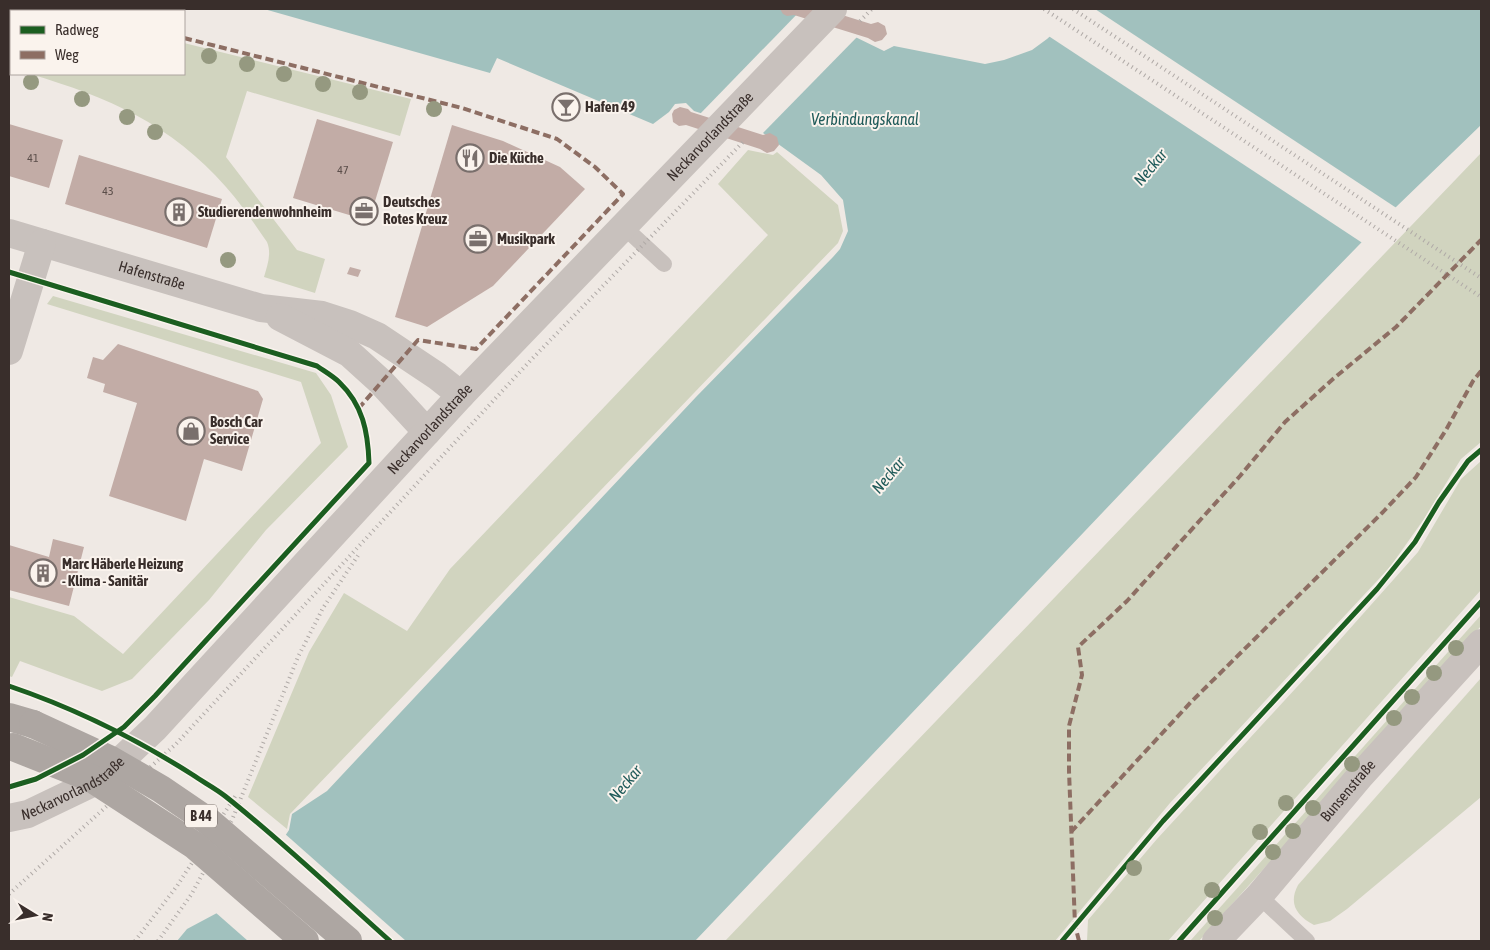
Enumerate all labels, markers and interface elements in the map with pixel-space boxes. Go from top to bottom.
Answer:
legend [10,10,185,75]
text: Radweg [55,21,99,38]
text: Weg [55,46,79,63]
street label: Neckarvorlandstraße [663,88,757,184]
bar icon: Hafen 49 [551,92,581,122]
place label: Hafen 49 [585,98,635,115]
water label: Verbindungskanal [811,110,919,129]
restaurant icon: Die Küche [455,143,485,173]
water label: Neckar [1130,144,1171,189]
place label: Die Küche [489,149,544,166]
house number: 41 [27,151,39,165]
house number: 47 [337,163,349,177]
house number: 43 [102,184,114,198]
place label: Deutsches Rotes Kreuz [383,193,448,227]
office icon: Deutsches Rotes Kreuz [349,196,379,226]
building icon: Studierendenwohnheim [164,197,194,227]
place label: Studierendenwohnheim [198,203,332,220]
office icon: Musikpark [463,224,493,254]
place label: Musikpark [497,230,555,247]
street label: Hafenstraße [117,257,187,293]
street label: Neckarvorlandstraße [384,380,476,477]
place label: Bosch Car Service [210,413,263,447]
shop icon: Bosch Car Service [176,416,206,446]
water label: Neckar [868,452,909,497]
place label: Marc Häberle Heizung - Klima - Sanitär [62,555,184,589]
building icon: Marc Häberle Heizung - Klima - Sanitär [28,558,58,588]
street label: Neckarvorlandstraße [20,752,128,823]
street label: Bunsenstraße [1317,756,1379,825]
water label: Neckar [605,760,646,805]
road number: B 44 [185,804,217,828]
north arrow [10,890,60,940]
text: N [39,912,56,923]

